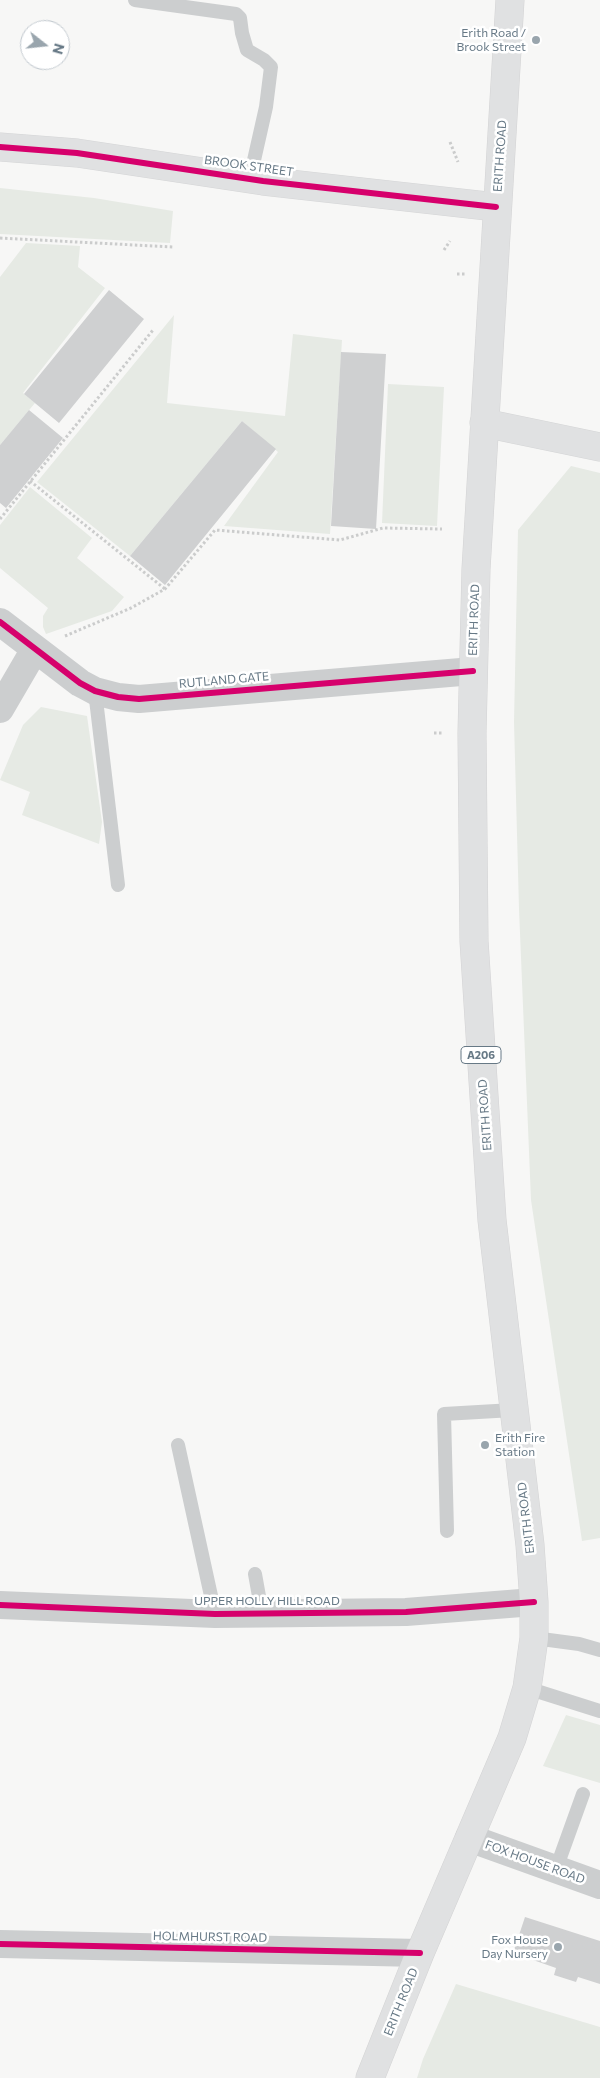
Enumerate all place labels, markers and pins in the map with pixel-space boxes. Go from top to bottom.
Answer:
place label: Erith Road / Brook Street [457,26,526,54]
marker: Erith Road / Brook Street [530,34,542,46]
place label: Erith Fire Station [495,1431,545,1459]
marker: Erith Fire Station [479,1439,491,1451]
place label: Fox House Day Nursery [481,1933,548,1961]
marker: Fox House Day Nursery [552,1941,564,1953]

